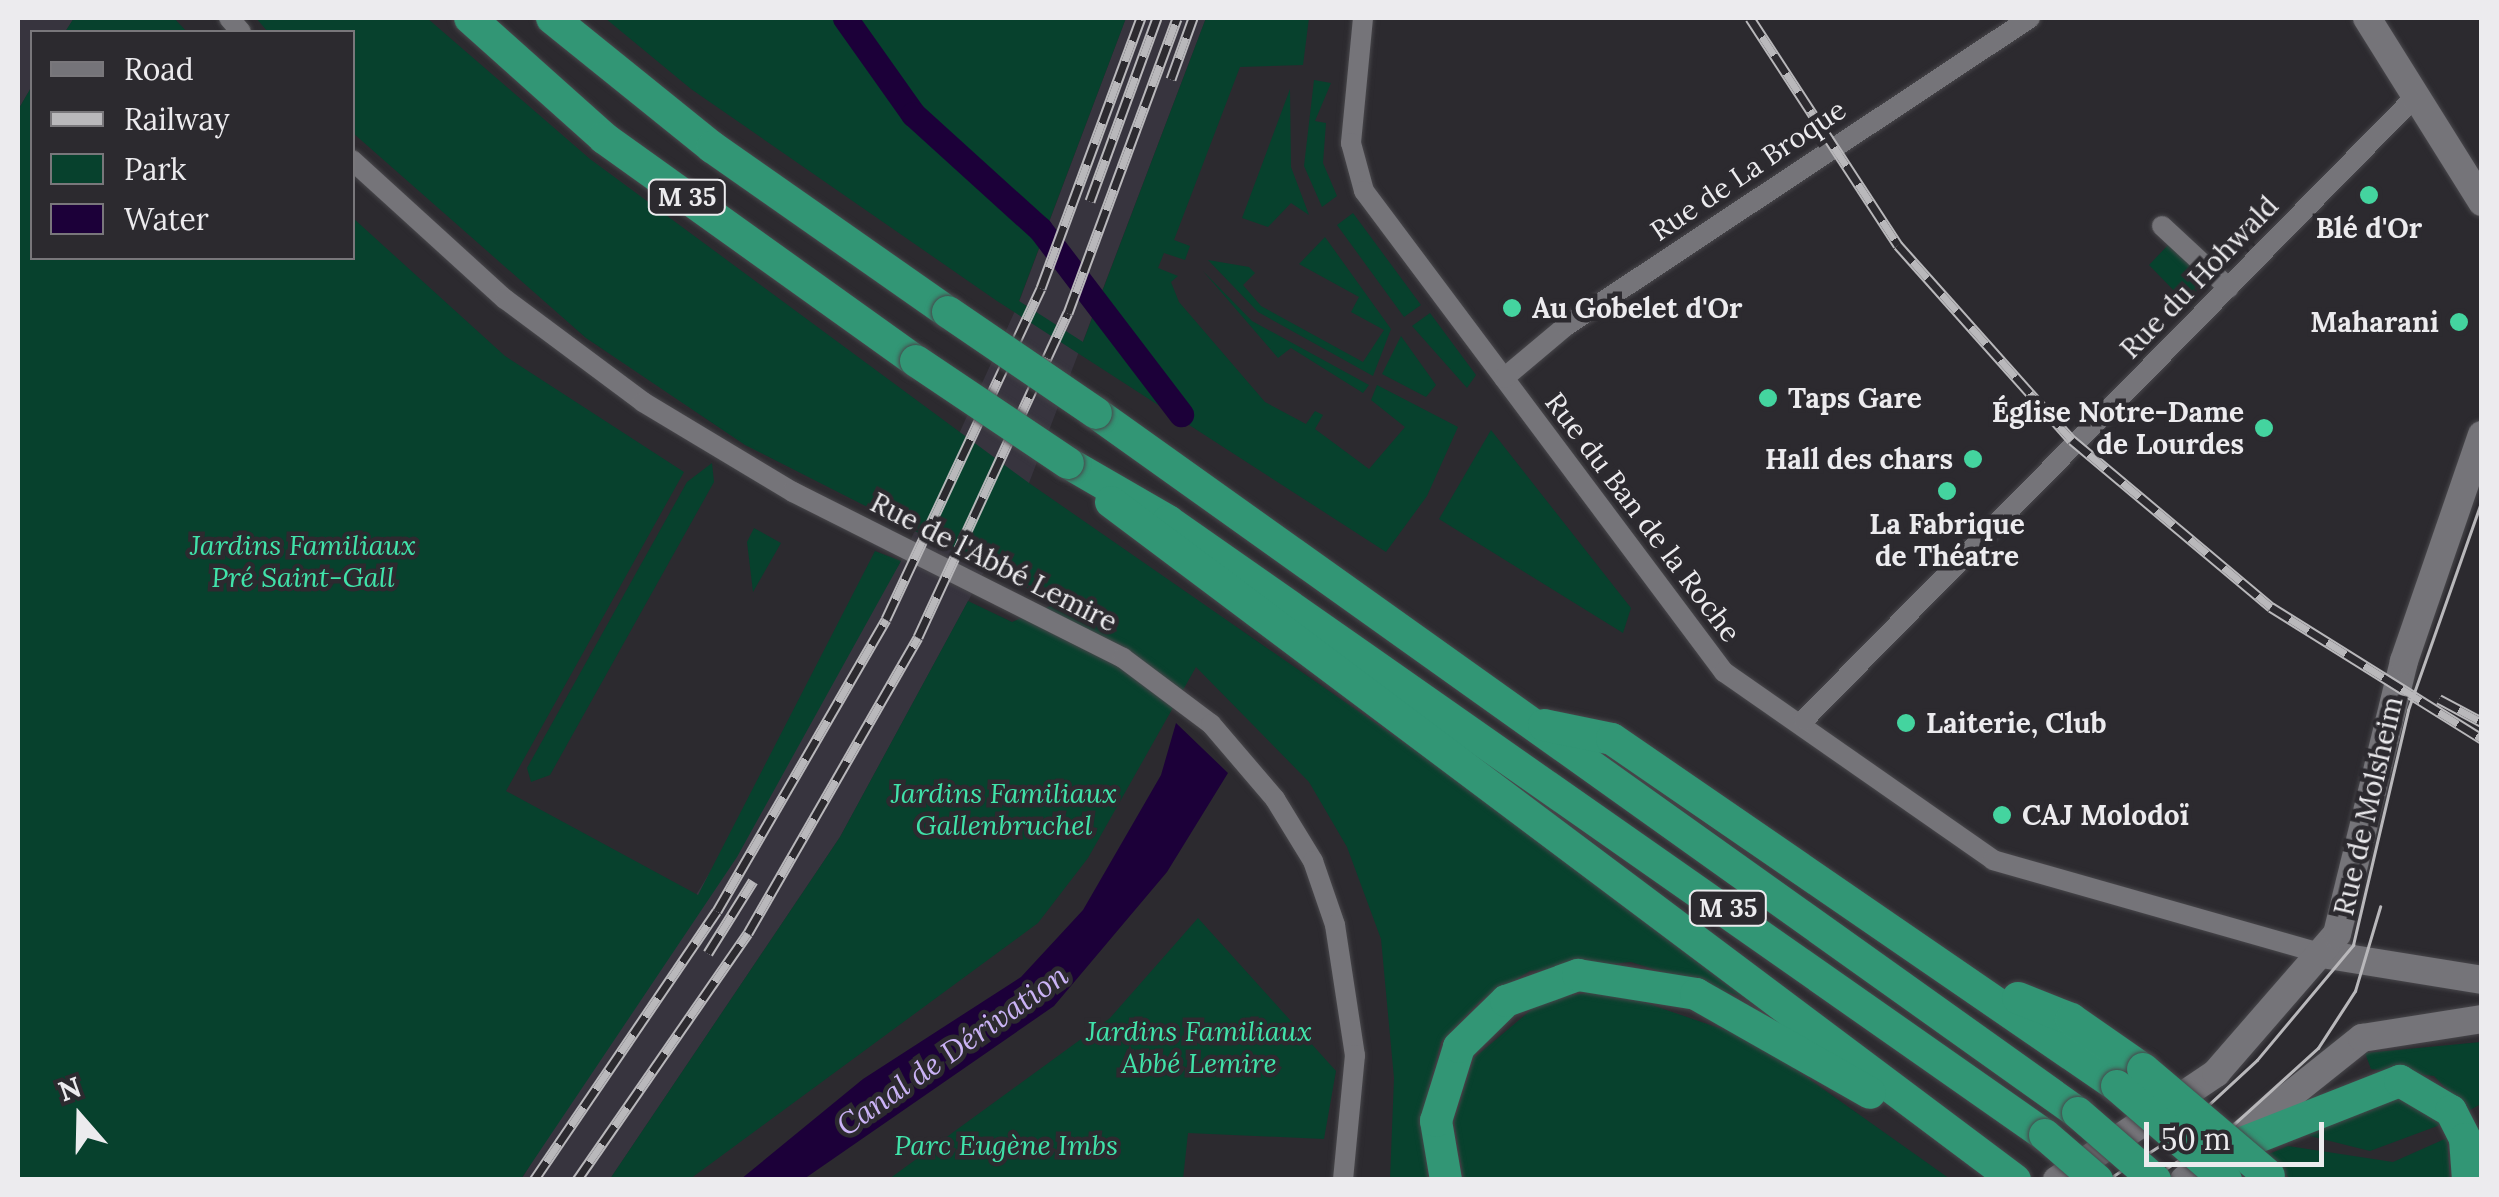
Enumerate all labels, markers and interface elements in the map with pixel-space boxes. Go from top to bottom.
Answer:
legend [30,30,355,260]
text: Road [124,50,194,88]
street label: Rue de La Broque [1644,92,1852,248]
text: Railway [124,100,230,138]
text: Park [124,150,186,188]
road number: M 35 [647,177,727,217]
marker: Blé d'Or [2358,184,2380,206]
street label: Rue du Hohwald [2113,189,2285,365]
text: Water [124,200,209,238]
place label: Blé d'Or [2316,211,2422,245]
place label: Au Gobelet d'Or [1532,291,1742,325]
marker: Au Gobelet d'Or [1501,297,1523,319]
place label: Maharani [2310,305,2439,339]
marker: Maharani [2448,311,2470,333]
place label: Taps Gare [1788,381,1922,415]
street label: Rue du Ban de la Roche [1538,386,1748,648]
marker: Taps Gare [1757,387,1779,409]
place label: Église Notre-Dame de Lourdes [1992,395,2244,461]
marker: Église Notre-Dame de Lourdes [2253,417,2275,439]
place label: Hall des chars [1765,442,1953,476]
marker: Hall des chars [1962,448,1984,470]
marker: La Fabrique de Théatre [1936,480,1958,502]
street label: Rue de l'Abbé Lemire [865,485,1123,639]
place label: La Fabrique de Théatre [1869,507,2025,573]
park label: Jardins Familiaux Pré Saint-Gall [190,528,416,594]
street label: Rue de Molsheim [2326,693,2410,919]
place label: Laiterie, Club [1926,706,2107,740]
marker: Laiterie, Club [1895,712,1917,734]
park label: Jardins Familiaux Gallenbruchel [891,776,1117,842]
place label: CAJ Molodoï [2022,798,2189,832]
marker: CAJ Molodoï [1991,804,2013,826]
road number: M 35 [1688,888,1768,928]
water label: Canal de Dérivation [829,957,1075,1143]
park label: Jardins Familiaux Abbé Lemire [1086,1014,1312,1080]
north arrow [30,1067,130,1167]
text: N [53,1068,86,1109]
scale bar [2149,1102,2329,1164]
text: 50 m [2161,1120,2231,1158]
park label: Parc Eugène Imbs [894,1128,1118,1162]

